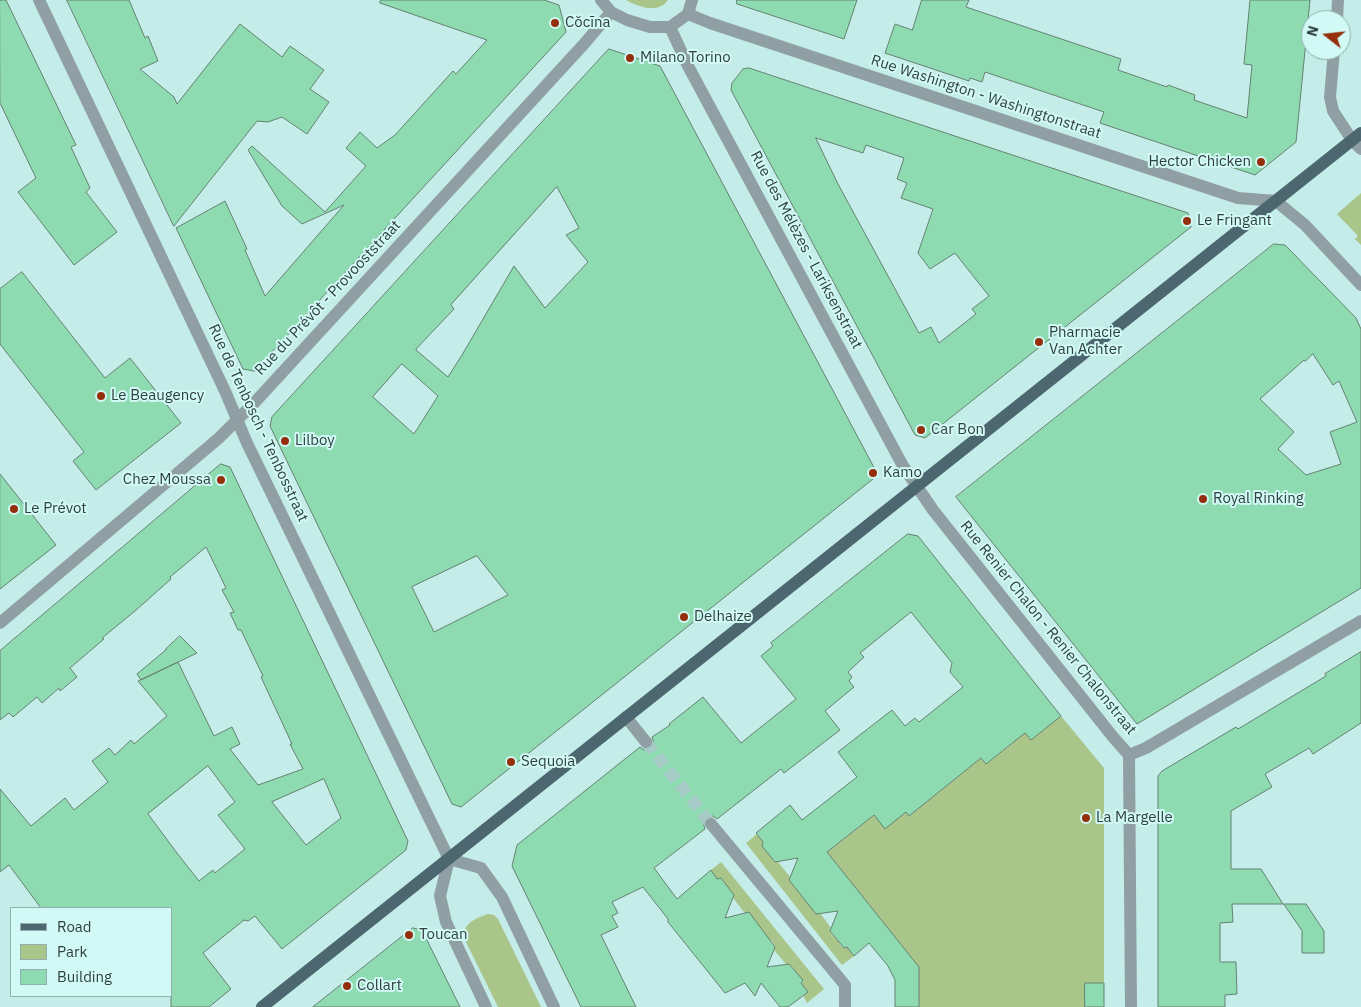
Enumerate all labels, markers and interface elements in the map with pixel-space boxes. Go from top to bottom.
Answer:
north arrow [1301,10,1351,60]
place label: Cŏcīna [565,14,611,32]
marker: Cŏcīna [549,17,561,29]
text: N [1302,24,1323,39]
place label: Milano Torino [640,49,731,67]
street label: Rue Washington - Washingtonstraat [869,51,1103,143]
marker: Milano Torino [624,52,636,64]
street label: Rue des Mélèzes - Lariksenstraat [746,148,866,352]
place label: Hector Chicken [1148,153,1251,171]
marker: Hector Chicken [1255,156,1267,168]
place label: Le Fringant [1197,212,1272,230]
marker: Le Fringant [1181,215,1193,227]
street label: Rue du Prévôt - Provooststraat [251,217,405,379]
street label: Rue de Tenbosch - Tenbosstraat [204,321,312,525]
place label: Pharmacie Van Achter [1049,324,1122,359]
marker: Pharmacie Van Achter [1033,336,1045,348]
place label: Le Beaugency [111,387,204,405]
marker: Le Beaugency [95,390,107,402]
place label: Car Bon [931,421,984,439]
marker: Car Bon [915,424,927,436]
place label: Lilboy [295,432,335,450]
marker: Lilboy [279,435,291,447]
place label: Kamo [883,464,922,482]
marker: Kamo [867,467,879,479]
place label: Chez Moussa [123,471,211,489]
marker: Chez Moussa [215,474,227,486]
place label: Royal Rinking [1213,490,1304,508]
marker: Royal Rinking [1197,493,1209,505]
place label: Le Prévot [24,500,87,518]
marker: Le Prévot [8,503,20,515]
street label: Rue Renier Chalon - Renier Chalonstraat [956,517,1140,739]
place label: Delhaize [694,608,752,626]
marker: Delhaize [678,611,690,623]
place label: Sequoia [521,753,575,771]
marker: Sequoia [505,756,517,768]
place label: La Margelle [1096,809,1173,827]
marker: La Margelle [1080,812,1092,824]
legend [10,907,172,997]
text: Road [57,917,92,936]
place label: Toucan [419,926,468,944]
marker: Toucan [403,929,415,941]
text: Park [57,942,87,961]
text: Building [57,967,112,986]
place label: Collart [357,977,402,995]
marker: Collart [341,980,353,992]

